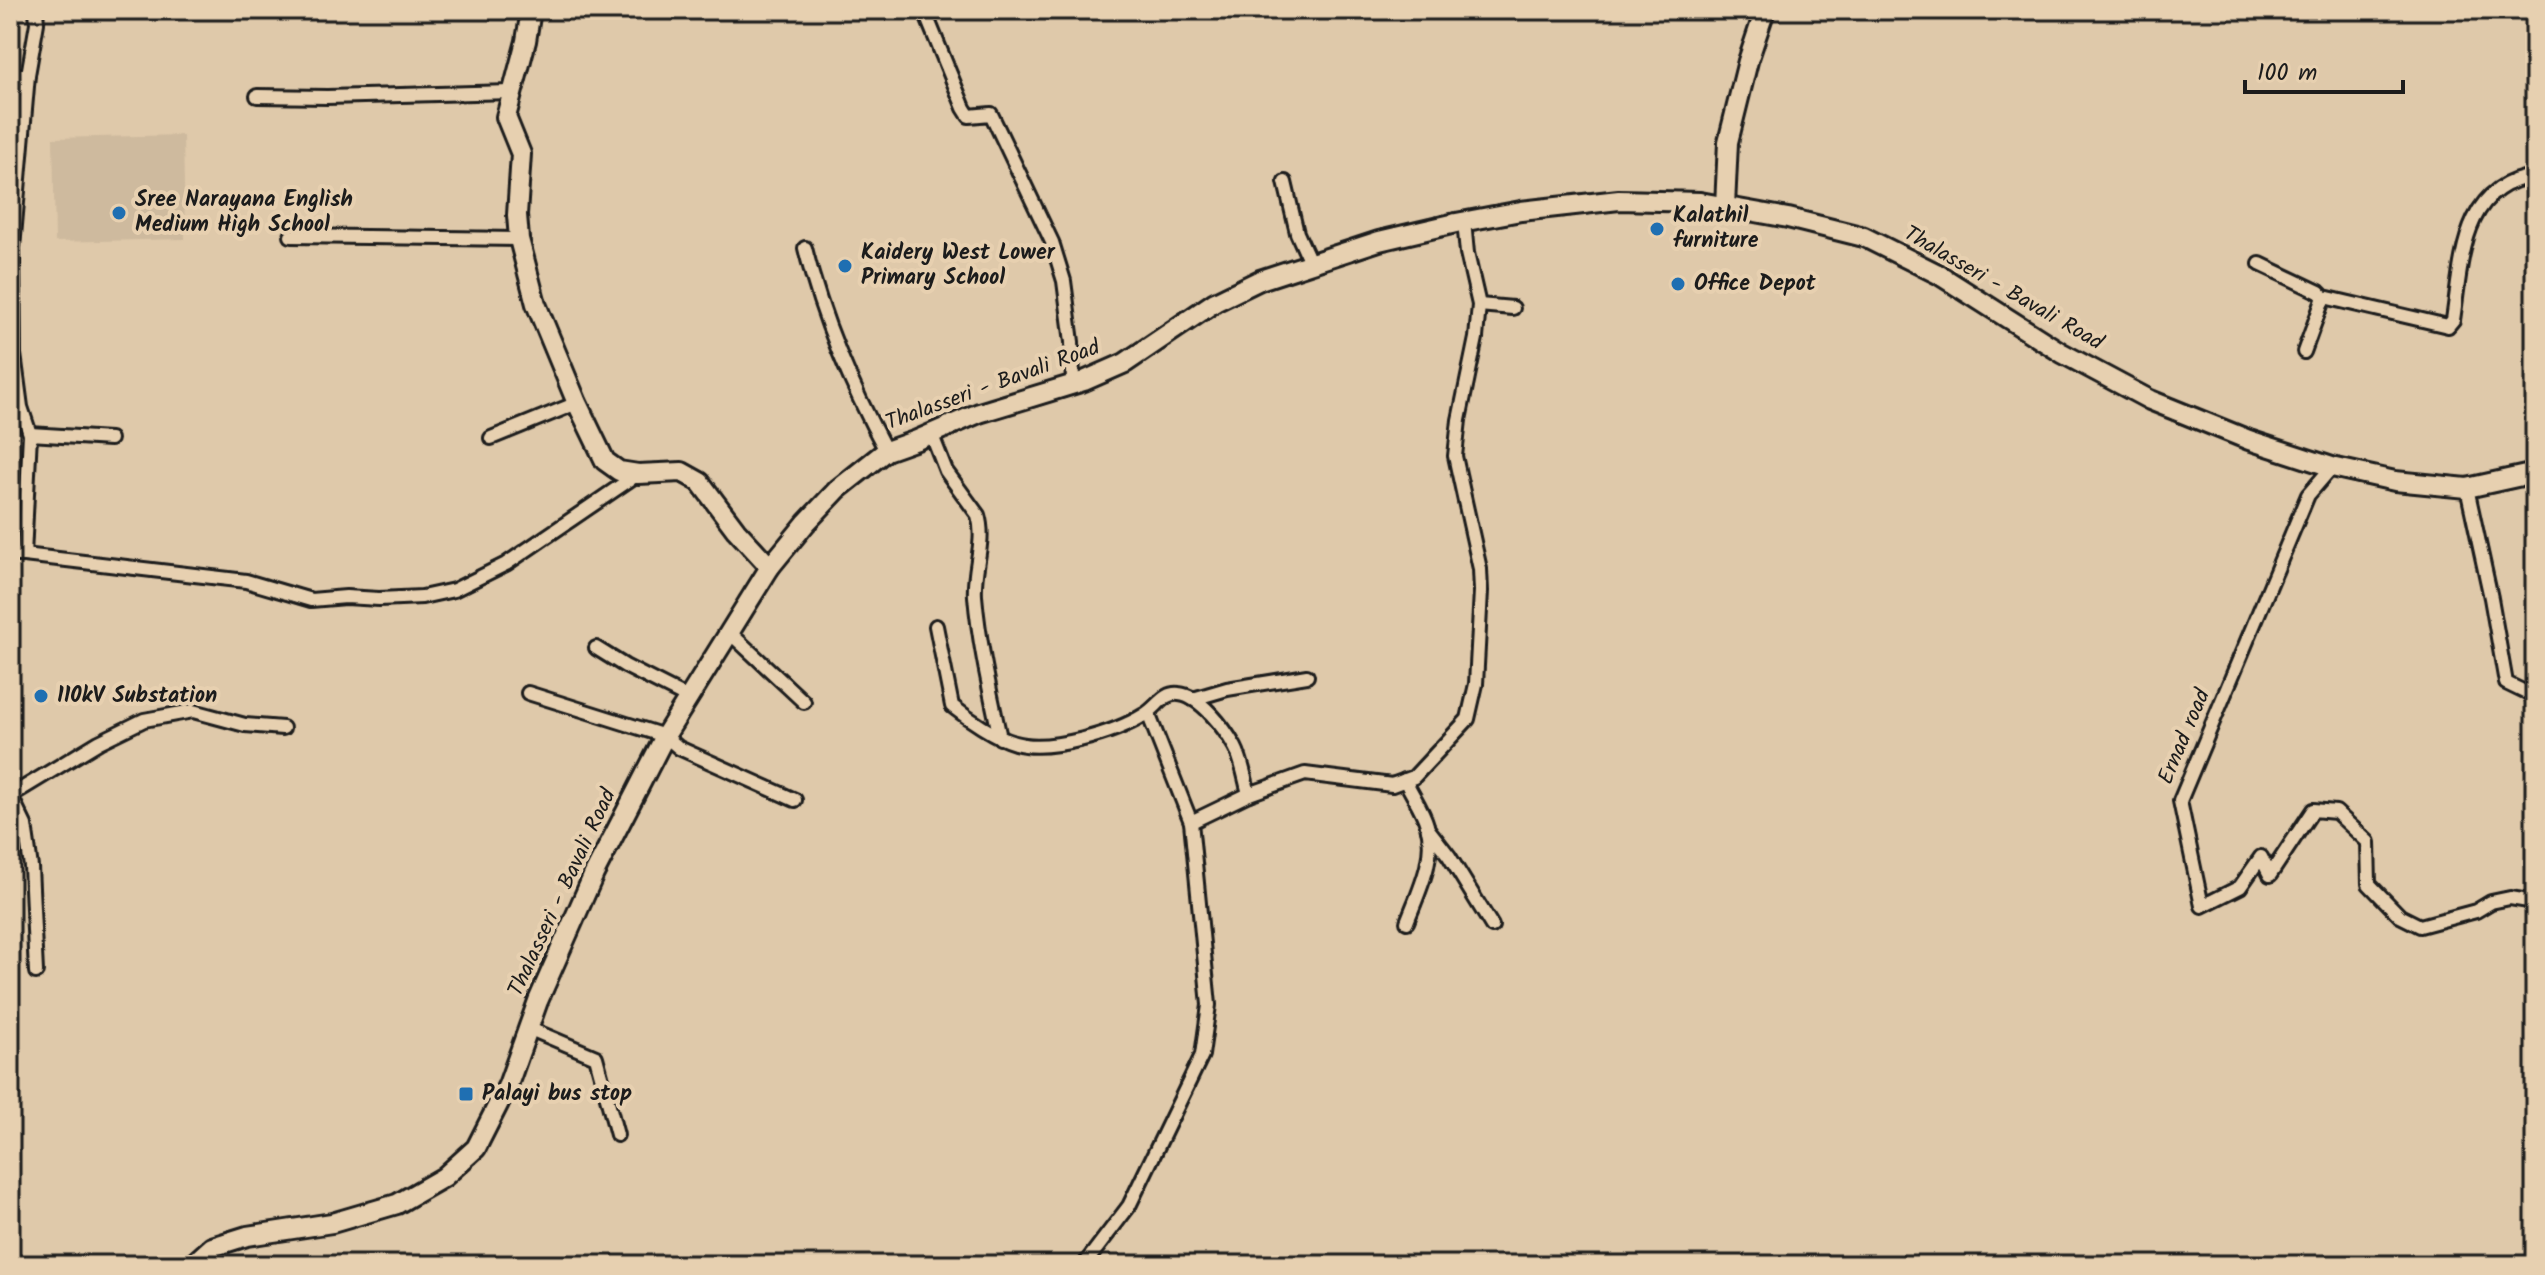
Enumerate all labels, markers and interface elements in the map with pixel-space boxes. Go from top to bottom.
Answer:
scale bar [2245,44,2403,94]
text: 100 m [2257,54,2317,93]
place label: Sree Narayana English Medium High School [135,183,353,243]
place label: Kalathil furniture [1673,199,1759,259]
marker: Sree Narayana English Medium High School [110,204,128,222]
street label: Thalasseri - Bavali Road [1896,217,2110,361]
marker: Kalathil furniture [1648,220,1666,238]
place label: Kaidery West Lower Primary School [861,236,1056,296]
marker: Kaidery West Lower Primary School [836,257,854,275]
place label: Office Depot [1694,267,1817,302]
marker: Office Depot [1669,275,1687,293]
street label: Thalasseri - Bavali Road [881,331,1106,441]
place label: 110kV Substation [57,679,217,714]
street label: Ernad road [2149,683,2221,790]
marker: 110kV Substation [32,687,50,705]
street label: Thalasseri - Bavali Road [499,782,627,1003]
place label: Palayi bus stop [482,1077,632,1112]
marker: Palayi bus stop [457,1085,475,1103]

